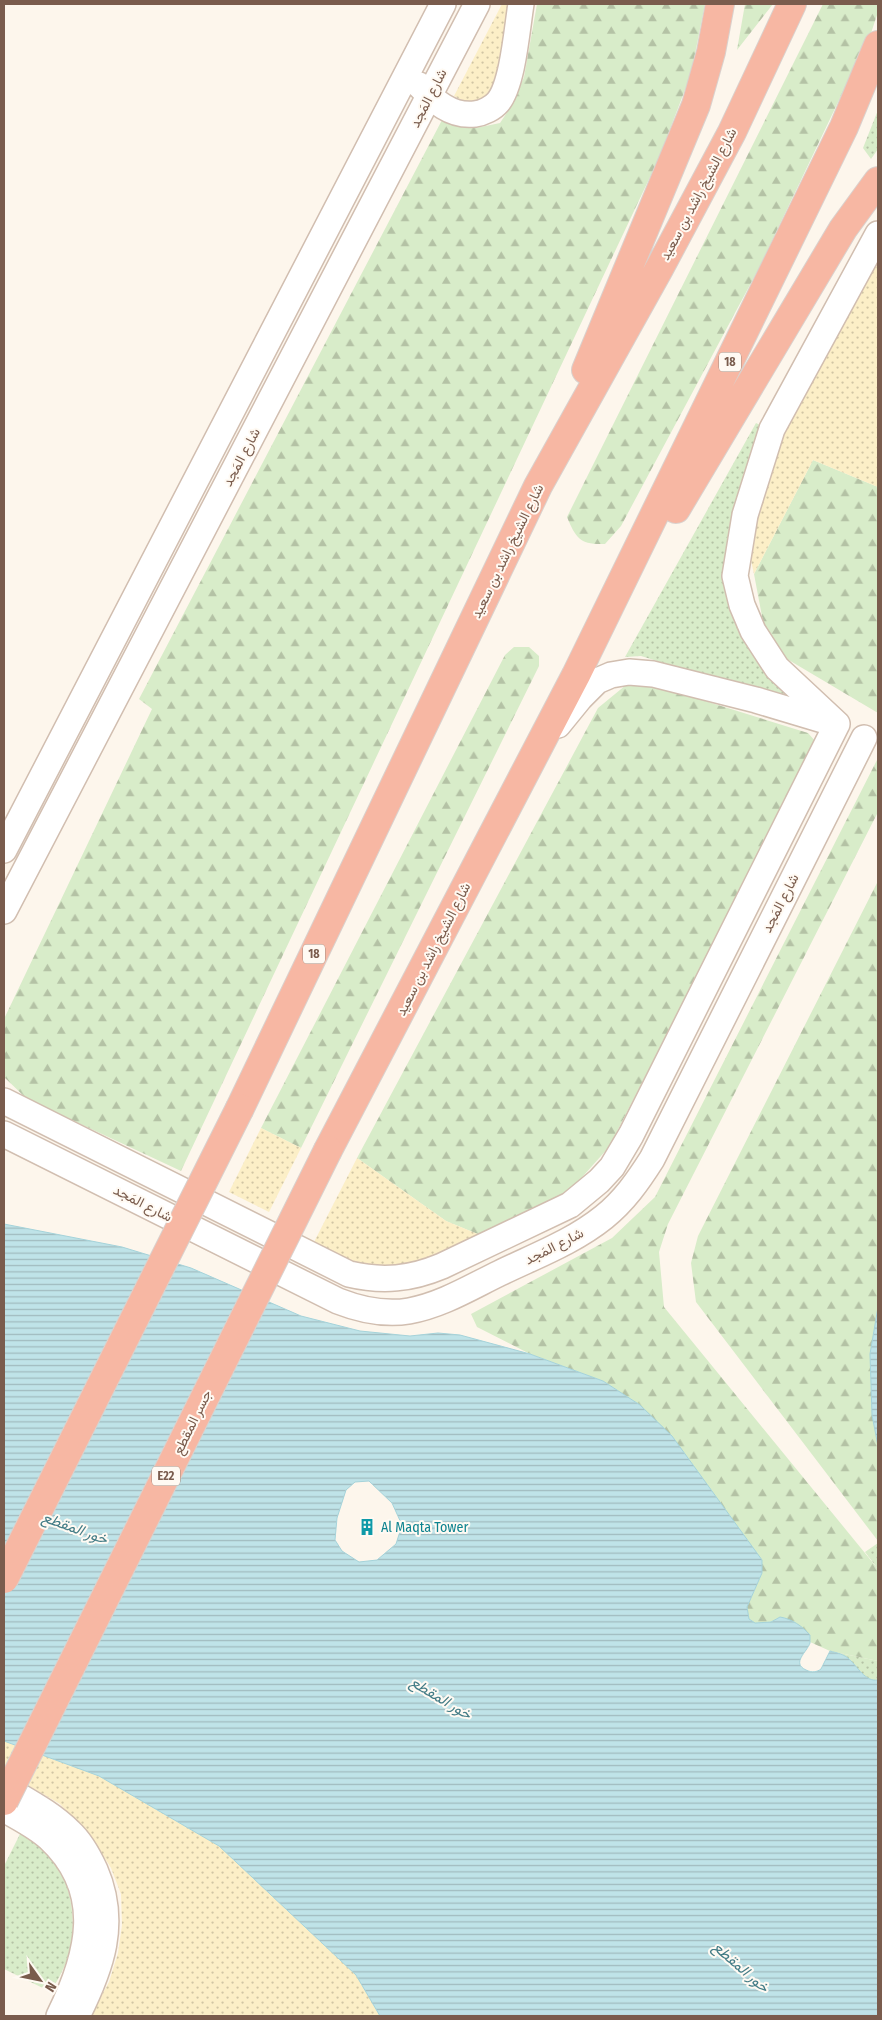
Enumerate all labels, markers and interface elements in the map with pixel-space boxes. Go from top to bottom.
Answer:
street label: شارع المَجد [406,66,452,131]
street label: شارع الشيخ راشد بن سعيد [656,125,742,264]
road number: 18 [719,352,741,372]
street label: شارع المَجد [219,425,266,490]
street label: شارع الشيخ راشد بن سعيد [468,481,549,622]
street label: شارع المَجد [758,871,804,936]
street label: شارع الشيخ راشد بن سعيد [392,880,476,1020]
road number: 18 [303,944,325,964]
street label: شارع المَجد [110,1181,175,1227]
street label: شارع المَجد [522,1224,587,1270]
street label: جسر المقطع [169,1387,217,1458]
road number: E22 [152,1466,180,1485]
water label: خور المقطع [39,1508,111,1550]
building icon: Al Maqta Tower [357,1517,377,1537]
place label: Al Maqta Tower [381,1519,468,1536]
water label: خور المقطع [406,1673,476,1726]
water label: خور المقطع [708,1938,773,1998]
north arrow [15,1955,65,2005]
text: N [41,1979,60,1995]

